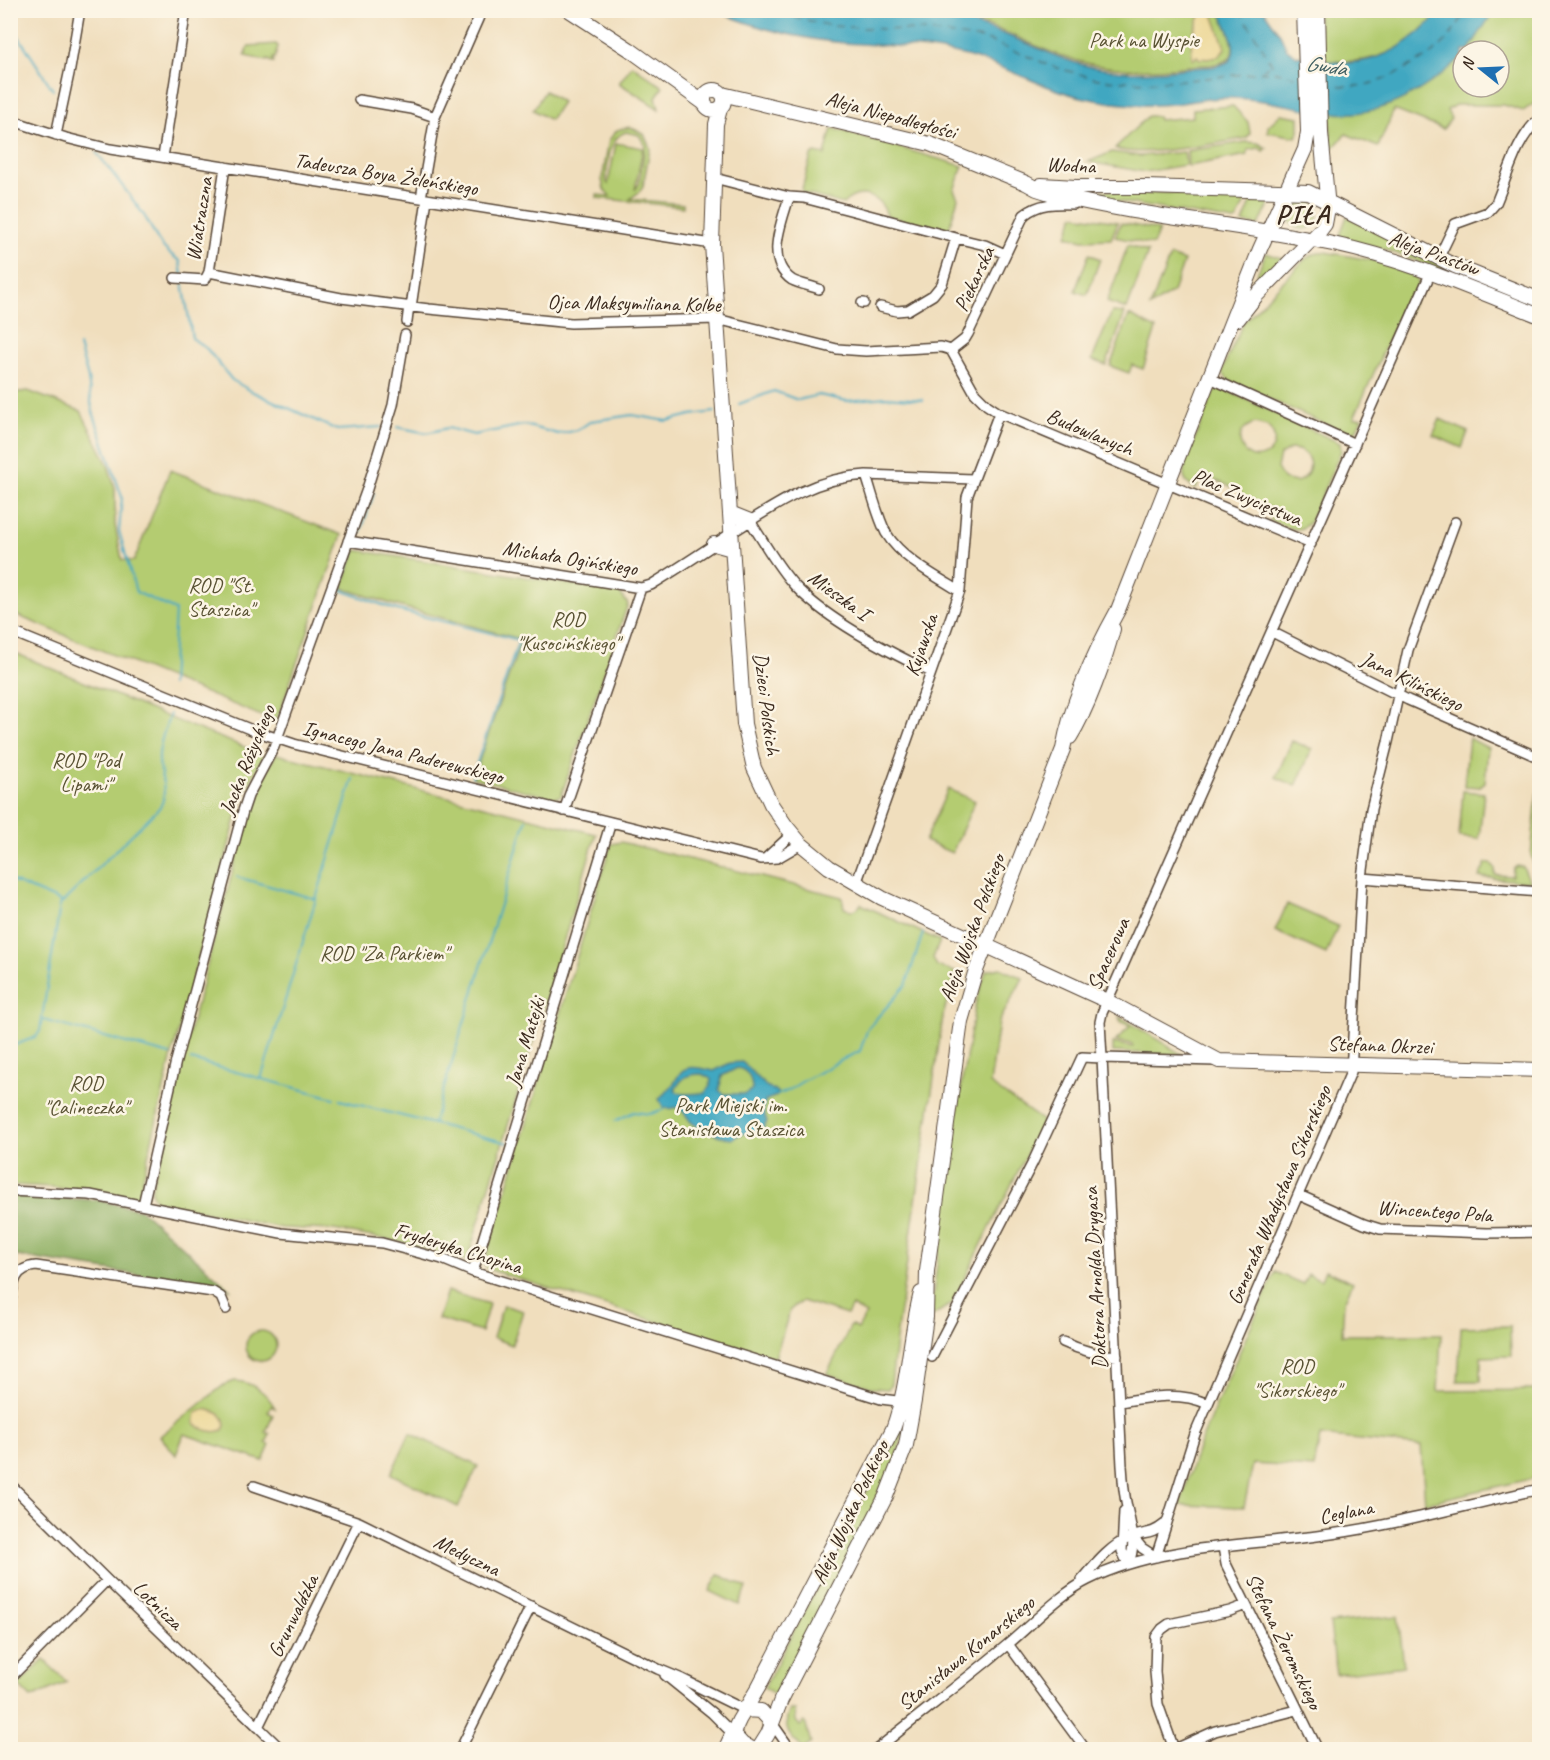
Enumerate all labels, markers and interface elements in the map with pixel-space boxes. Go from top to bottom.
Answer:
park label: Park na Wyspie [1089,27,1201,53]
north arrow [1451,39,1511,99]
water label: Gwda [1304,49,1350,83]
text: N [1457,54,1480,72]
street label: Aleja Niepodległości [823,85,962,146]
street label: Tadeusza Boya Żeleńskiego [292,147,481,202]
street label: Wodna [1046,151,1098,179]
street label: Wiatraczna [180,174,219,263]
district label: PIŁA [1276,197,1331,231]
street label: Aleja Piastów [1385,225,1485,282]
street label: Piekarska [948,241,1001,316]
street label: Ojca Maksymiliana Kolbe [547,288,722,318]
street label: Budowlanych [1043,402,1138,462]
street label: Plac Zwycięstwa [1188,462,1307,532]
street label: Michała Ogińskiego [501,535,641,582]
street label: Mieszka I [803,564,879,629]
park label: ROD "St. Staszica" [188,572,258,622]
park label: ROD "Kusocińskiego" [517,606,623,656]
street label: Kujawska [898,608,944,679]
street label: Jana Kilińskiego [1356,645,1469,717]
street label: Dzieci Polskich [748,651,786,758]
street label: Jacka Różyckiego [213,700,281,820]
street label: Ignacego Jana Paderewskiego [300,715,508,790]
park label: ROD "Pod Lipami" [52,747,124,797]
street label: Aleja Wojska Polskiego [933,848,1012,1005]
street label: Spacerowa [1081,912,1136,994]
park label: ROD "Za Parkiem" [320,940,452,966]
street label: Jana Matejki [499,991,552,1091]
street label: Stefana Okrzei [1327,1030,1436,1060]
park label: ROD "Calineczka" [44,1070,132,1120]
street label: Generała Władysława Sikorskiego [1221,1080,1338,1308]
park label: Park Miejski im. Stanisława Staszica [659,1092,805,1142]
street label: Doktora Arnolda Drygasa [1077,1184,1113,1370]
street label: Wincentego Pola [1377,1194,1496,1228]
street label: Fryderyka Chopina [391,1216,526,1280]
park label: ROD "Sikorskiego" [1253,1353,1345,1403]
street label: Aleja Wojska Polskiego [805,1434,896,1588]
street label: Ceglana [1317,1494,1377,1530]
street label: Medyczna [430,1528,505,1583]
street label: Grunwaldzka [262,1568,325,1662]
street label: Stefana Żeromskiego [1240,1569,1329,1716]
street label: Lotnicza [127,1575,190,1637]
street label: Stanisława Konarskiego [892,1589,1041,1716]

